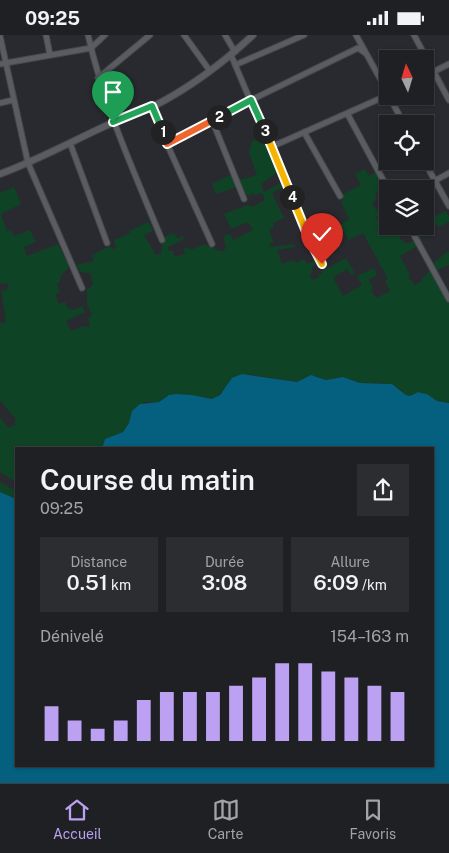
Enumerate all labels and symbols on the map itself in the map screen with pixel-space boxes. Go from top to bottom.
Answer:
north arrow [379,50,434,105]
pin [92,71,134,122]
pin: 2 [206,105,232,129]
pin: 1 [150,119,176,145]
pin: 3 [252,119,278,143]
pin: 4 [280,185,304,209]
pin [301,213,343,264]

